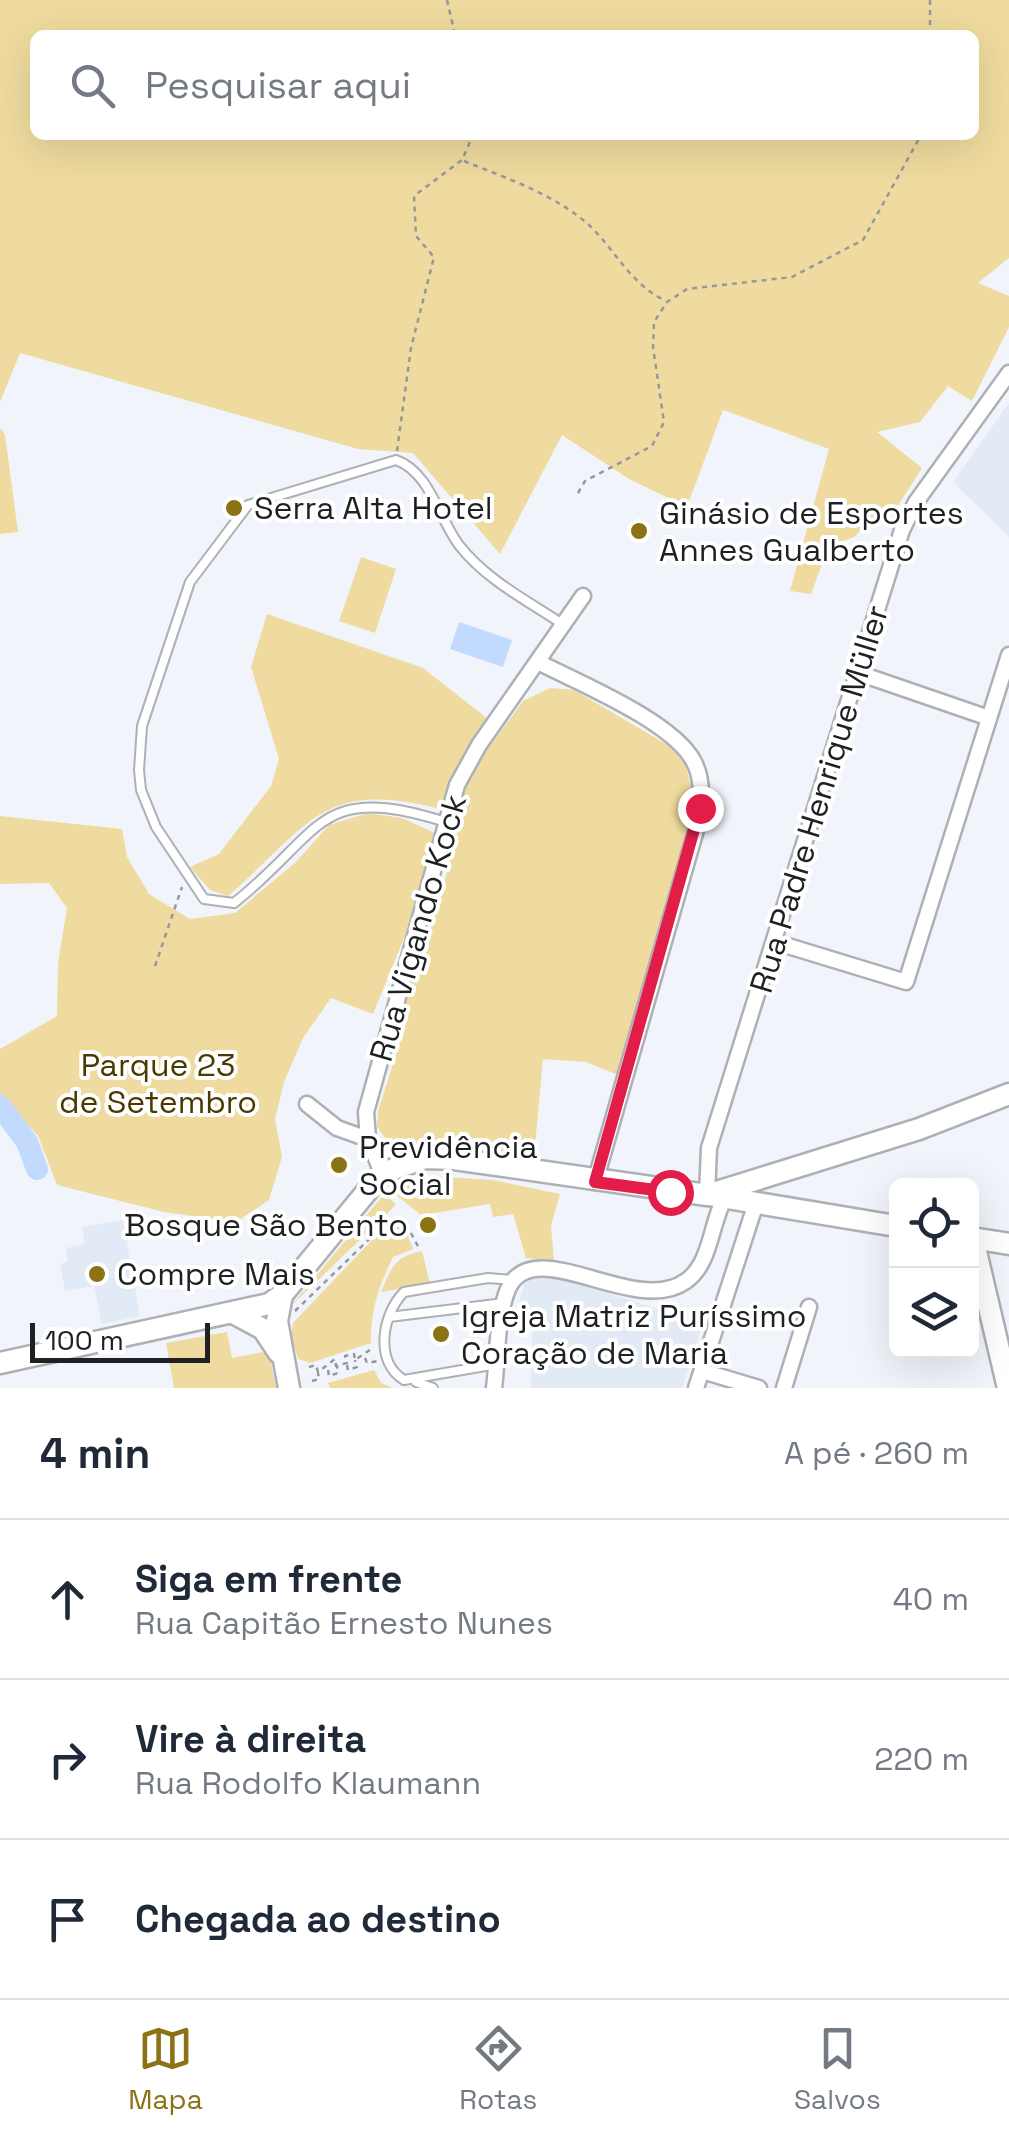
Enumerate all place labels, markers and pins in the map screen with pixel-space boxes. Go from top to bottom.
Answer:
place label: Serra Alta Hotel [254,488,493,528]
place label: Ginásio de Esportes Annes Gualberto [659,493,964,570]
marker: Serra Alta Hotel [223,497,245,519]
marker: Ginásio de Esportes Annes Gualberto [628,520,650,542]
place label: Previdência Social [359,1127,538,1204]
marker: Previdência Social [328,1154,350,1176]
place label: Bosque São Bento [124,1205,408,1245]
marker: Bosque São Bento [417,1214,439,1236]
place label: Compre Mais [117,1254,315,1294]
marker: Compre Mais [86,1263,108,1285]
place label: Igreja Matriz Puríssimo Coração de Maria [461,1296,806,1373]
marker: Igreja Matriz Puríssimo Coração de Maria [430,1323,452,1345]

